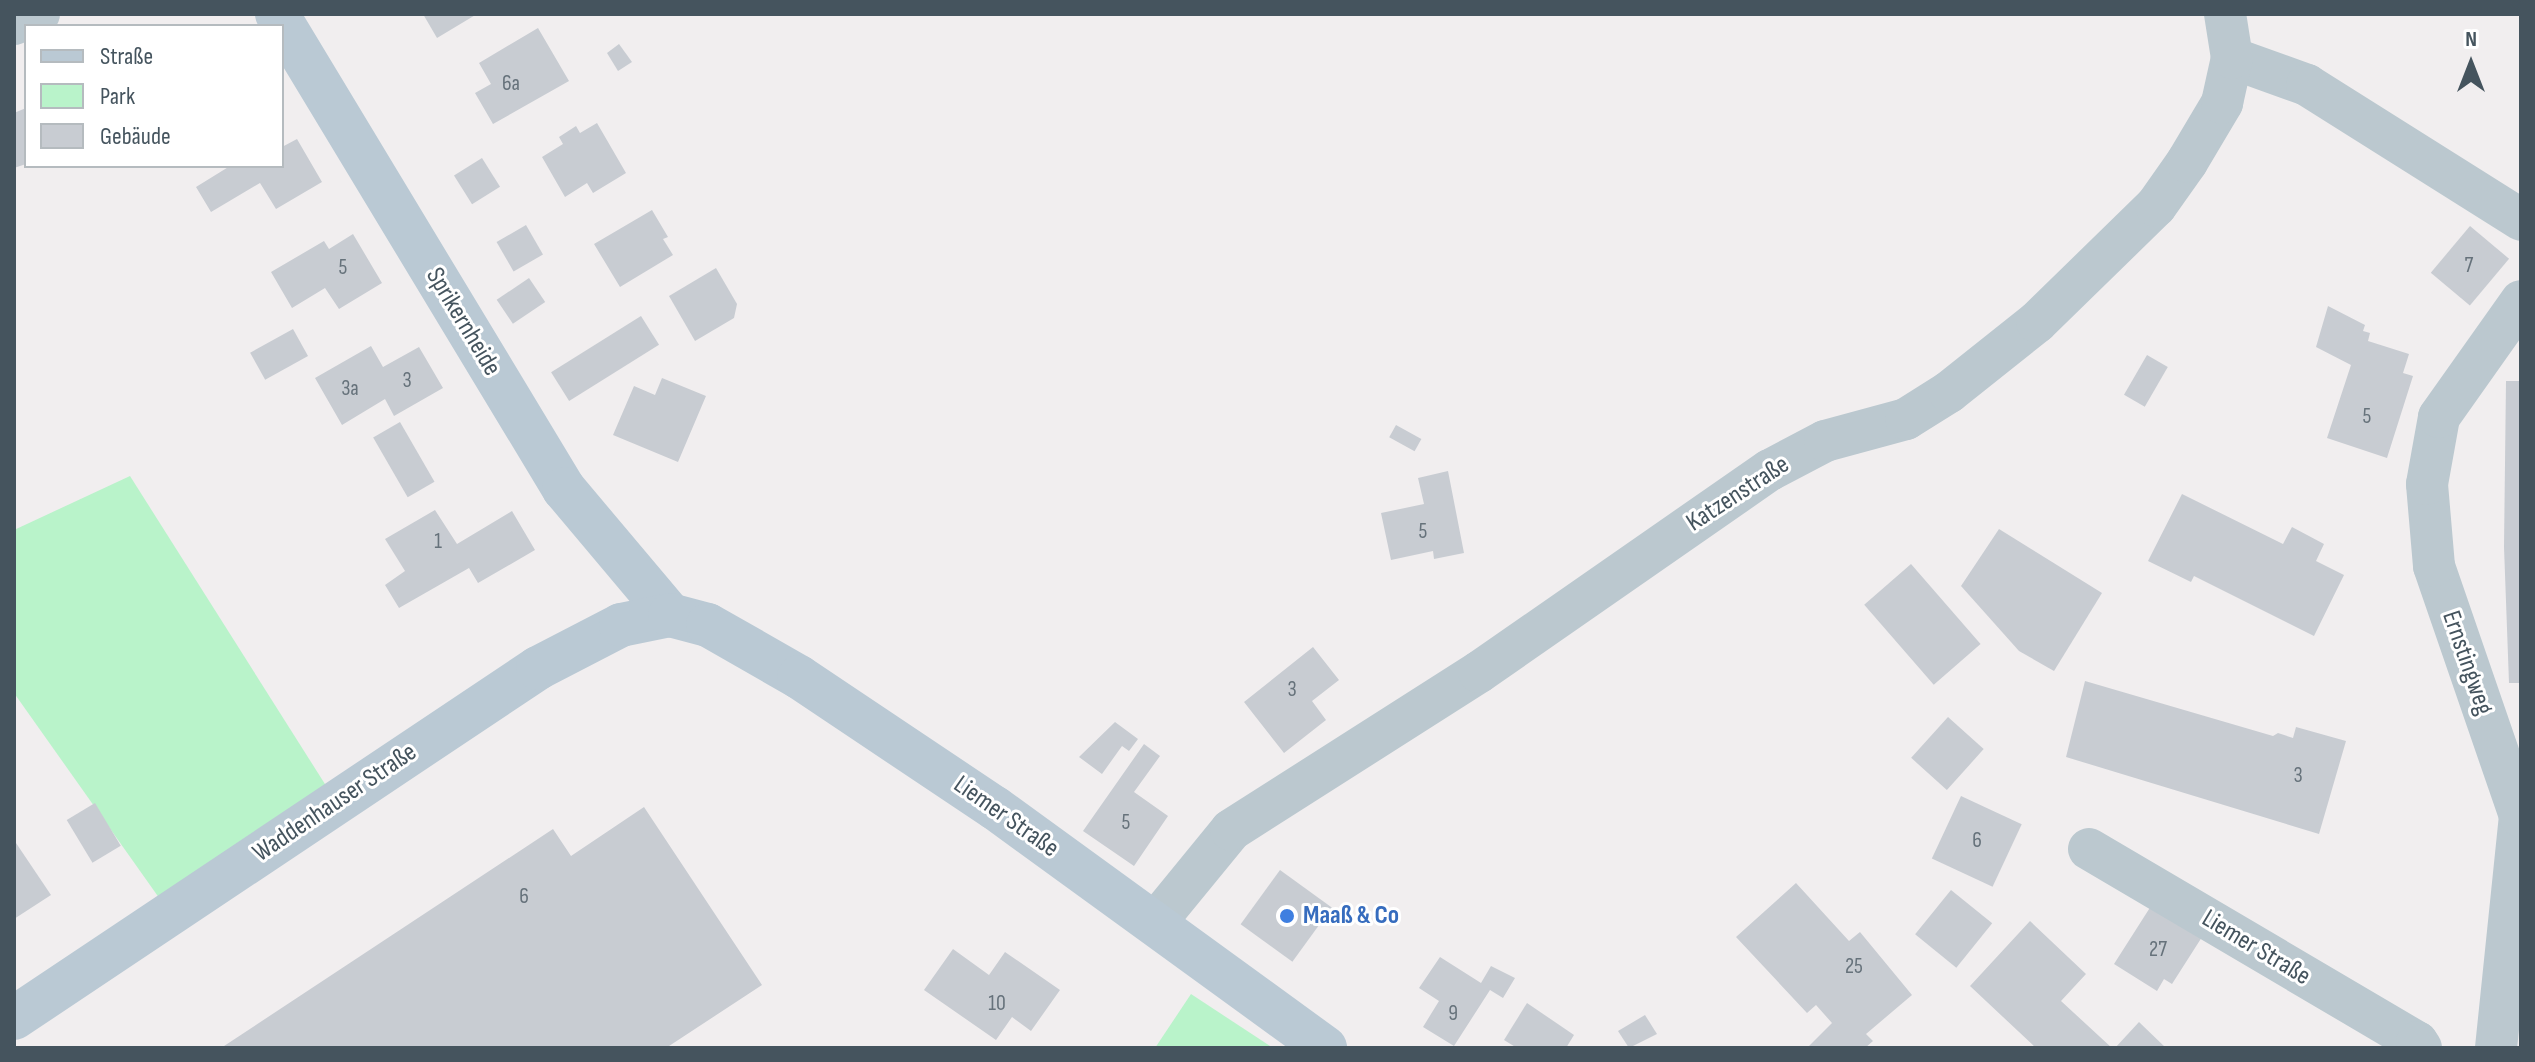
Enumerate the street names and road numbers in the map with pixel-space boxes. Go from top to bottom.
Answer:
street label: Sprikernheide [419,262,507,382]
street label: Katzenstraße [1681,449,1795,539]
street label: Ernstingweg [2435,607,2499,719]
street label: Waddenhauser Straße [247,737,423,869]
street label: Liemer Straße [947,769,1065,865]
street label: Liemer Straße [2196,903,2316,993]

